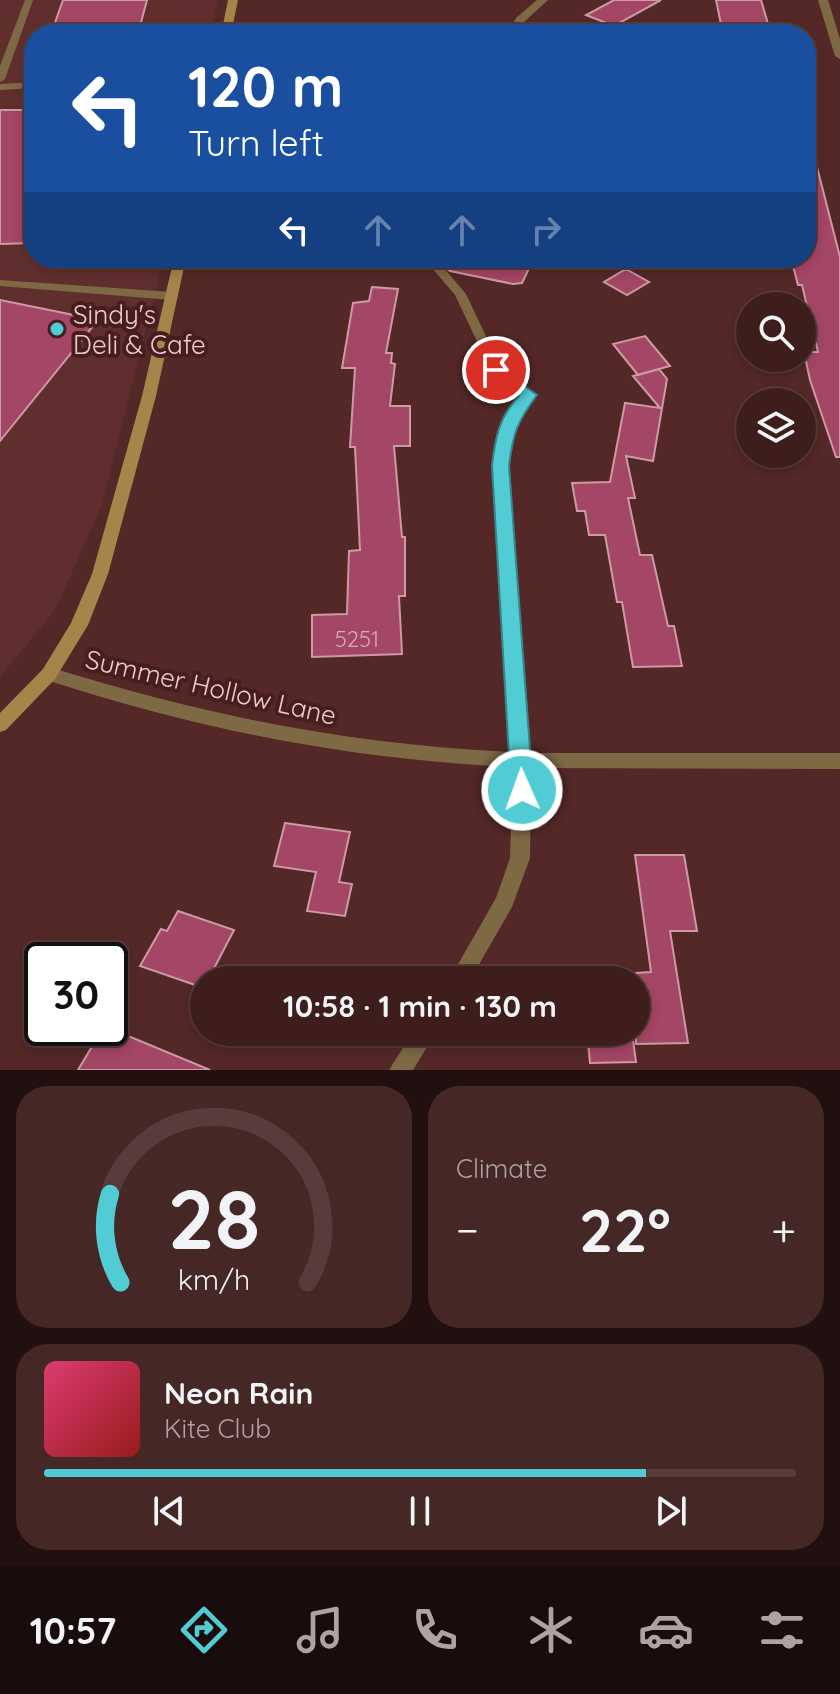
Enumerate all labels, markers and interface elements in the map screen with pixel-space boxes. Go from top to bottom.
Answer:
text: 120 m [188,51,343,121]
icon: left [56,56,160,160]
text: Turn left [188,120,324,165]
icon: left [272,208,316,252]
icon: ahead [356,208,400,252]
icon: ahead [440,208,484,252]
icon: right [524,208,568,252]
map controls [736,292,816,468]
button: search [736,292,816,372]
place label: Sindy's Deli & Cafe [73,298,206,361]
marker: Sindy's Deli & Cafe [48,320,66,338]
pin [462,336,530,404]
icon: arrive [474,348,518,392]
button: layers [736,388,816,468]
house number: 5251 [335,625,379,653]
street label: Summer Hollow Lane [82,642,340,732]
position arrow [480,748,564,832]
speed limit sign: 30 [24,942,128,1046]
text: 10:58 · 1 min · 130 m [283,987,557,1025]
text: Climate [456,1152,547,1185]
text: 28 [168,1166,260,1270]
text: 22° [579,1192,671,1267]
text: − [456,1202,479,1257]
text: + [771,1202,796,1257]
text: km/h [178,1261,250,1297]
text: Neon Rain [164,1374,313,1412]
text: Kite Club [164,1412,271,1445]
icon: previous [147,1489,191,1533]
icon: pause [398,1489,442,1533]
icon: next [649,1489,693,1533]
icon: directions [176,1602,232,1658]
icon: music [292,1602,348,1658]
icon: phone [407,1602,463,1658]
icon: climate [523,1602,579,1658]
icon: car [638,1602,694,1658]
icon: filters [754,1602,810,1658]
text: 10:57 [30,1608,116,1653]

